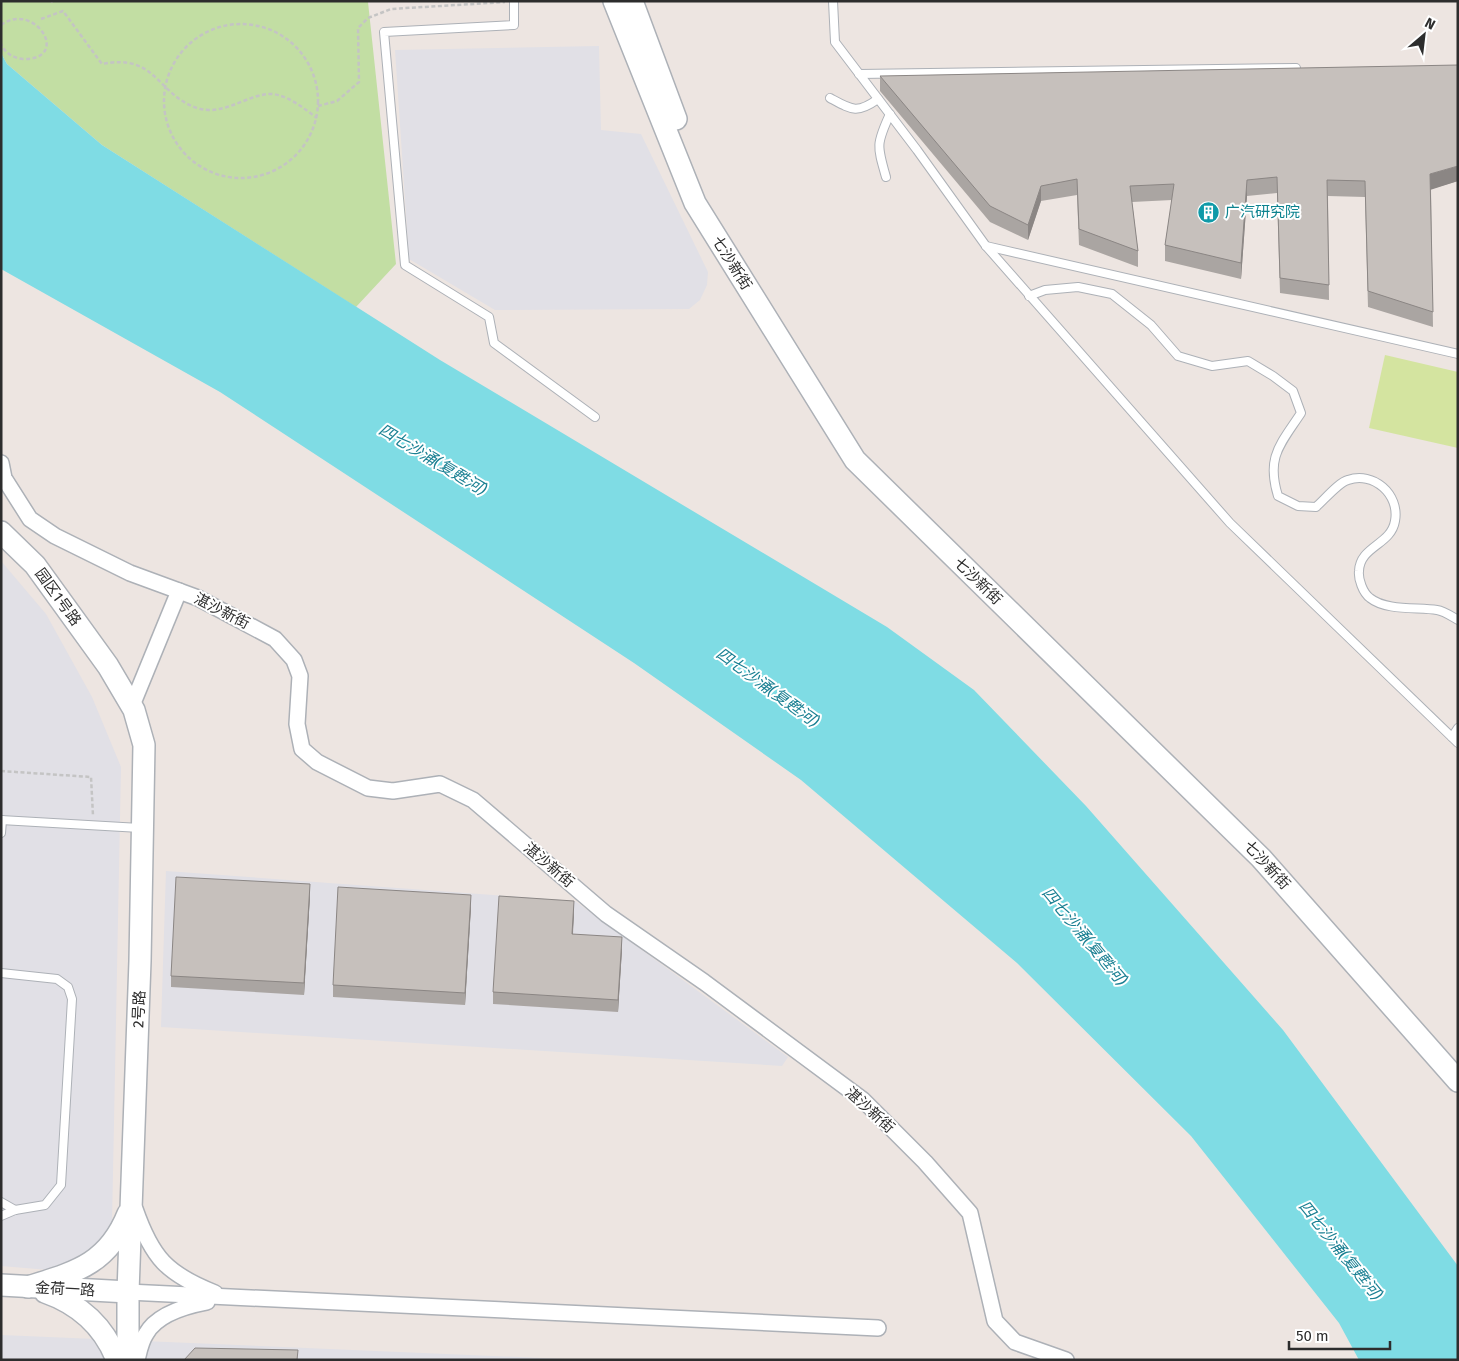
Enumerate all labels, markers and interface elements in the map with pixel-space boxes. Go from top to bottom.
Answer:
north arrow [1399,10,1449,60]
text: N [1422,14,1438,34]
building icon: 广汽研究院 [1197,200,1221,224]
place label: 广汽研究院 [1225,203,1300,221]
street label: 七沙新街 [708,233,756,293]
water label: 四七沙涌(复甦河) [375,420,490,499]
street label: 七沙新街 [950,554,1006,608]
street label: 园区1号路 [31,565,85,629]
street label: 湛沙新街 [191,589,253,633]
water label: 四七沙涌(复甦河) [713,644,823,731]
street label: 七沙新街 [1240,837,1294,893]
street label: 湛沙新街 [520,839,578,891]
water label: 四七沙涌(复甦河) [1038,883,1131,989]
street label: 2号路 [129,990,149,1028]
street label: 湛沙新街 [842,1083,898,1137]
water label: 四七沙涌(复甦河) [1295,1197,1386,1304]
street label: 金荷一路 [35,1278,95,1300]
scale bar [1289,1318,1390,1350]
text: 50 m [1296,1327,1329,1345]

